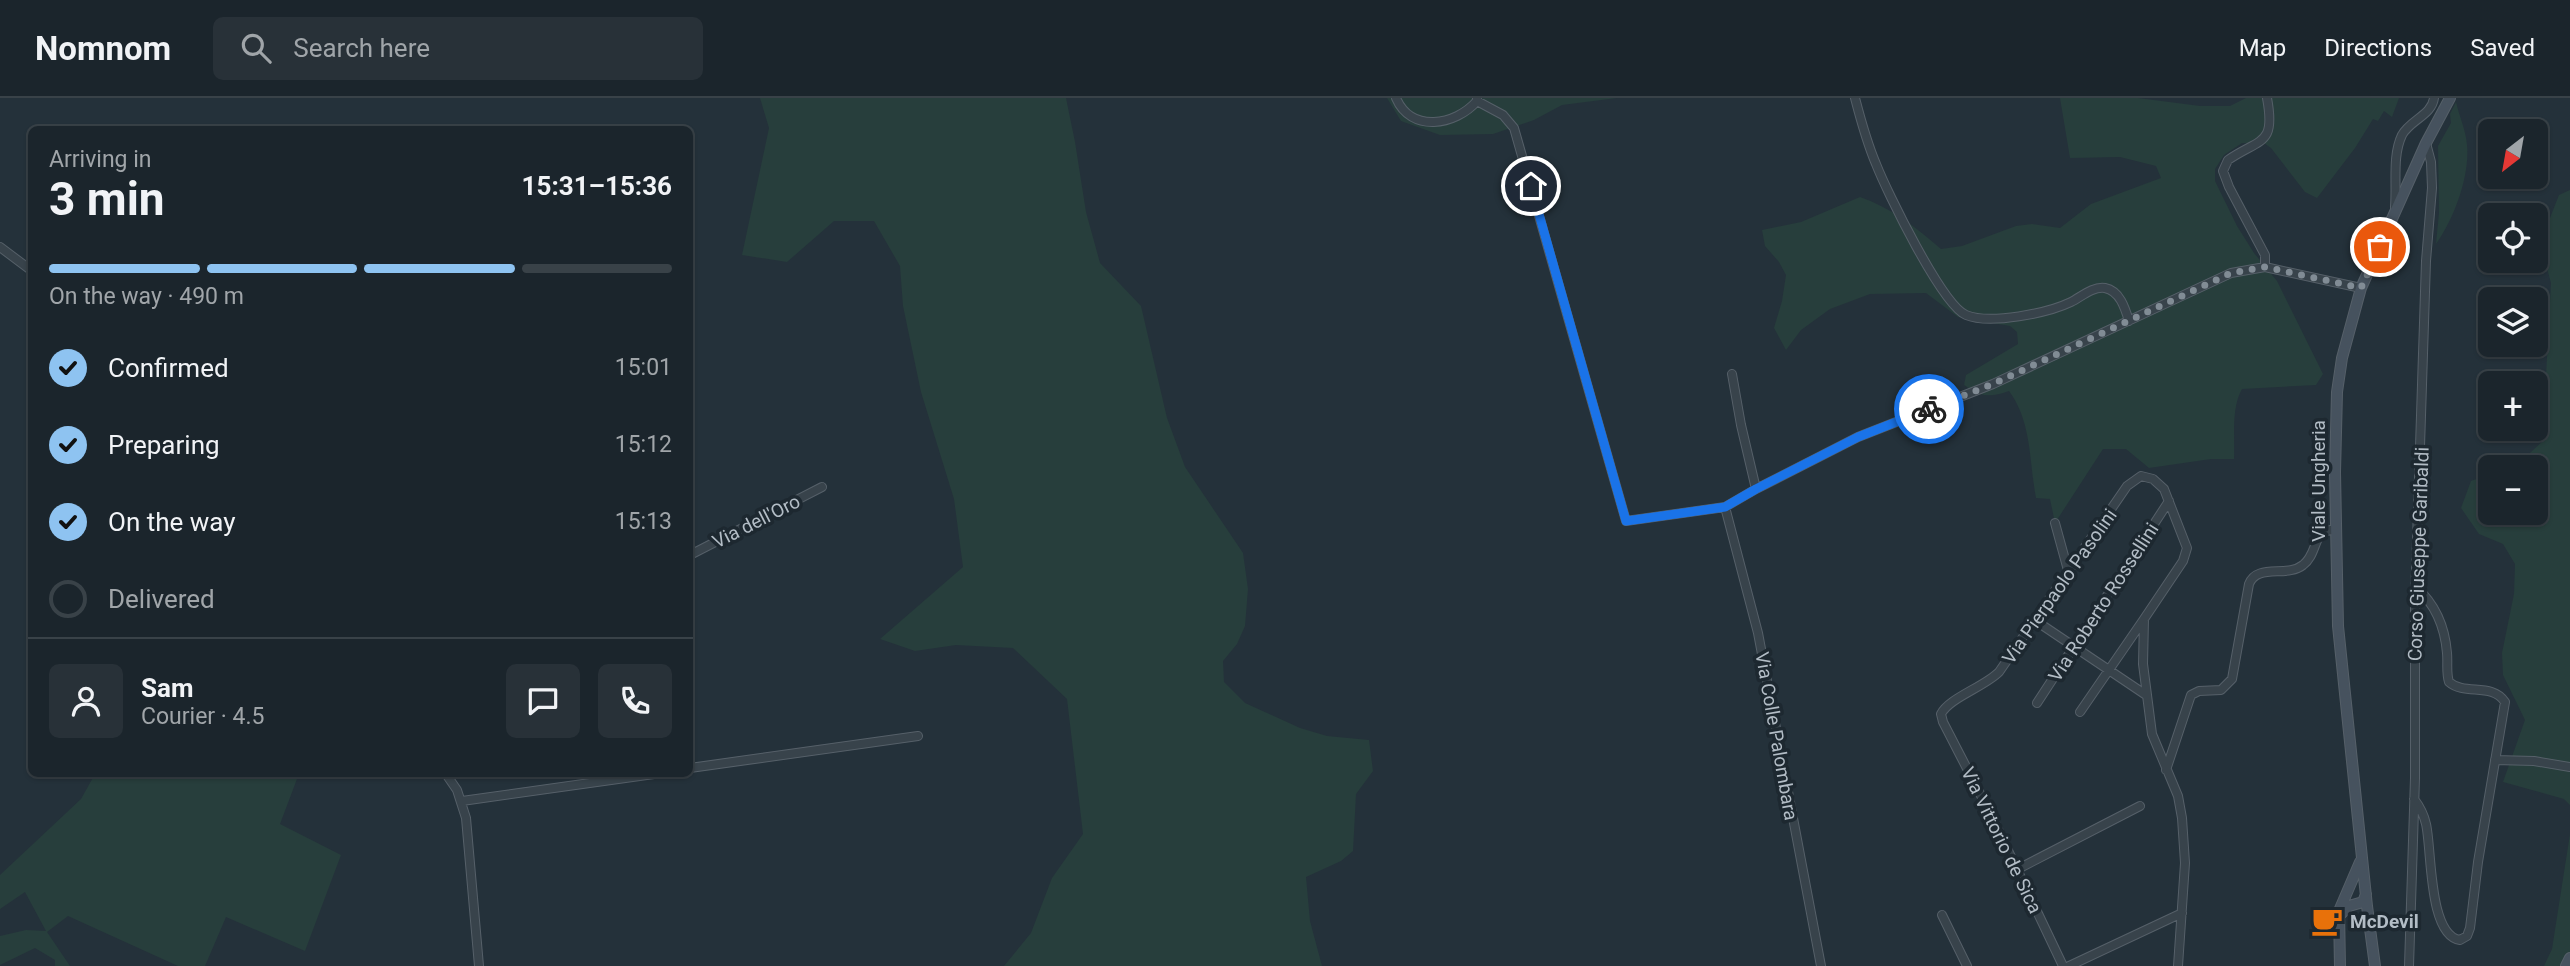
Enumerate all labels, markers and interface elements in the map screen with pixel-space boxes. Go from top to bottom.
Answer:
search box [213,17,703,80]
text: Nomnom [35,29,171,68]
icon: search [237,29,275,67]
text: Search here [293,33,430,63]
text: Map [2239,34,2286,62]
text: Directions [2324,34,2432,62]
text: Saved [2470,34,2535,62]
north arrow [2478,119,2548,189]
map controls [2478,119,2548,525]
text: Arriving in [49,146,152,173]
pin [1501,156,1561,216]
icon: home [1512,167,1550,205]
text: 15:31–15:36 [522,171,672,201]
text: 3 min [49,172,165,226]
button: locate [2478,203,2548,273]
pin [2350,217,2410,277]
icon: bag [2361,228,2399,266]
text: On the way · 490 m [49,283,244,310]
button: layers [2478,287,2548,357]
icon: check [49,349,87,387]
text: Confirmed [108,353,229,383]
text: 15:01 [615,354,672,381]
button: + [2478,371,2548,441]
courier [1894,374,1964,444]
icon: bike [1910,390,1948,428]
street label: Viale Ungheria [2307,420,2330,542]
icon: check [49,426,87,464]
text: Preparing [108,430,220,460]
text: 15:12 [615,431,672,458]
street label: Corso Giuseppe Garibaldi [2403,447,2434,662]
button: − [2478,455,2548,525]
street label: Via dell'Oro [709,490,804,553]
icon: check [49,503,87,541]
street label: Via Pierpaolo Pasolini [1997,504,2122,668]
text: On the way [108,507,236,537]
text: 15:13 [615,508,672,535]
street label: Via Roberto Rossellini [2043,519,2163,686]
text: Delivered [108,584,215,614]
street label: Via Colle Palombara [1750,650,1803,822]
button: person [49,664,123,738]
button: chat [506,664,580,738]
button: phone [598,664,672,738]
text: Sam [141,673,193,703]
text: Courier · 4.5 [141,703,264,730]
street label: Via Vittorio de Sica [1956,763,2047,917]
cafe icon: McDevil [2310,904,2344,938]
place label: McDevil [2350,910,2419,933]

